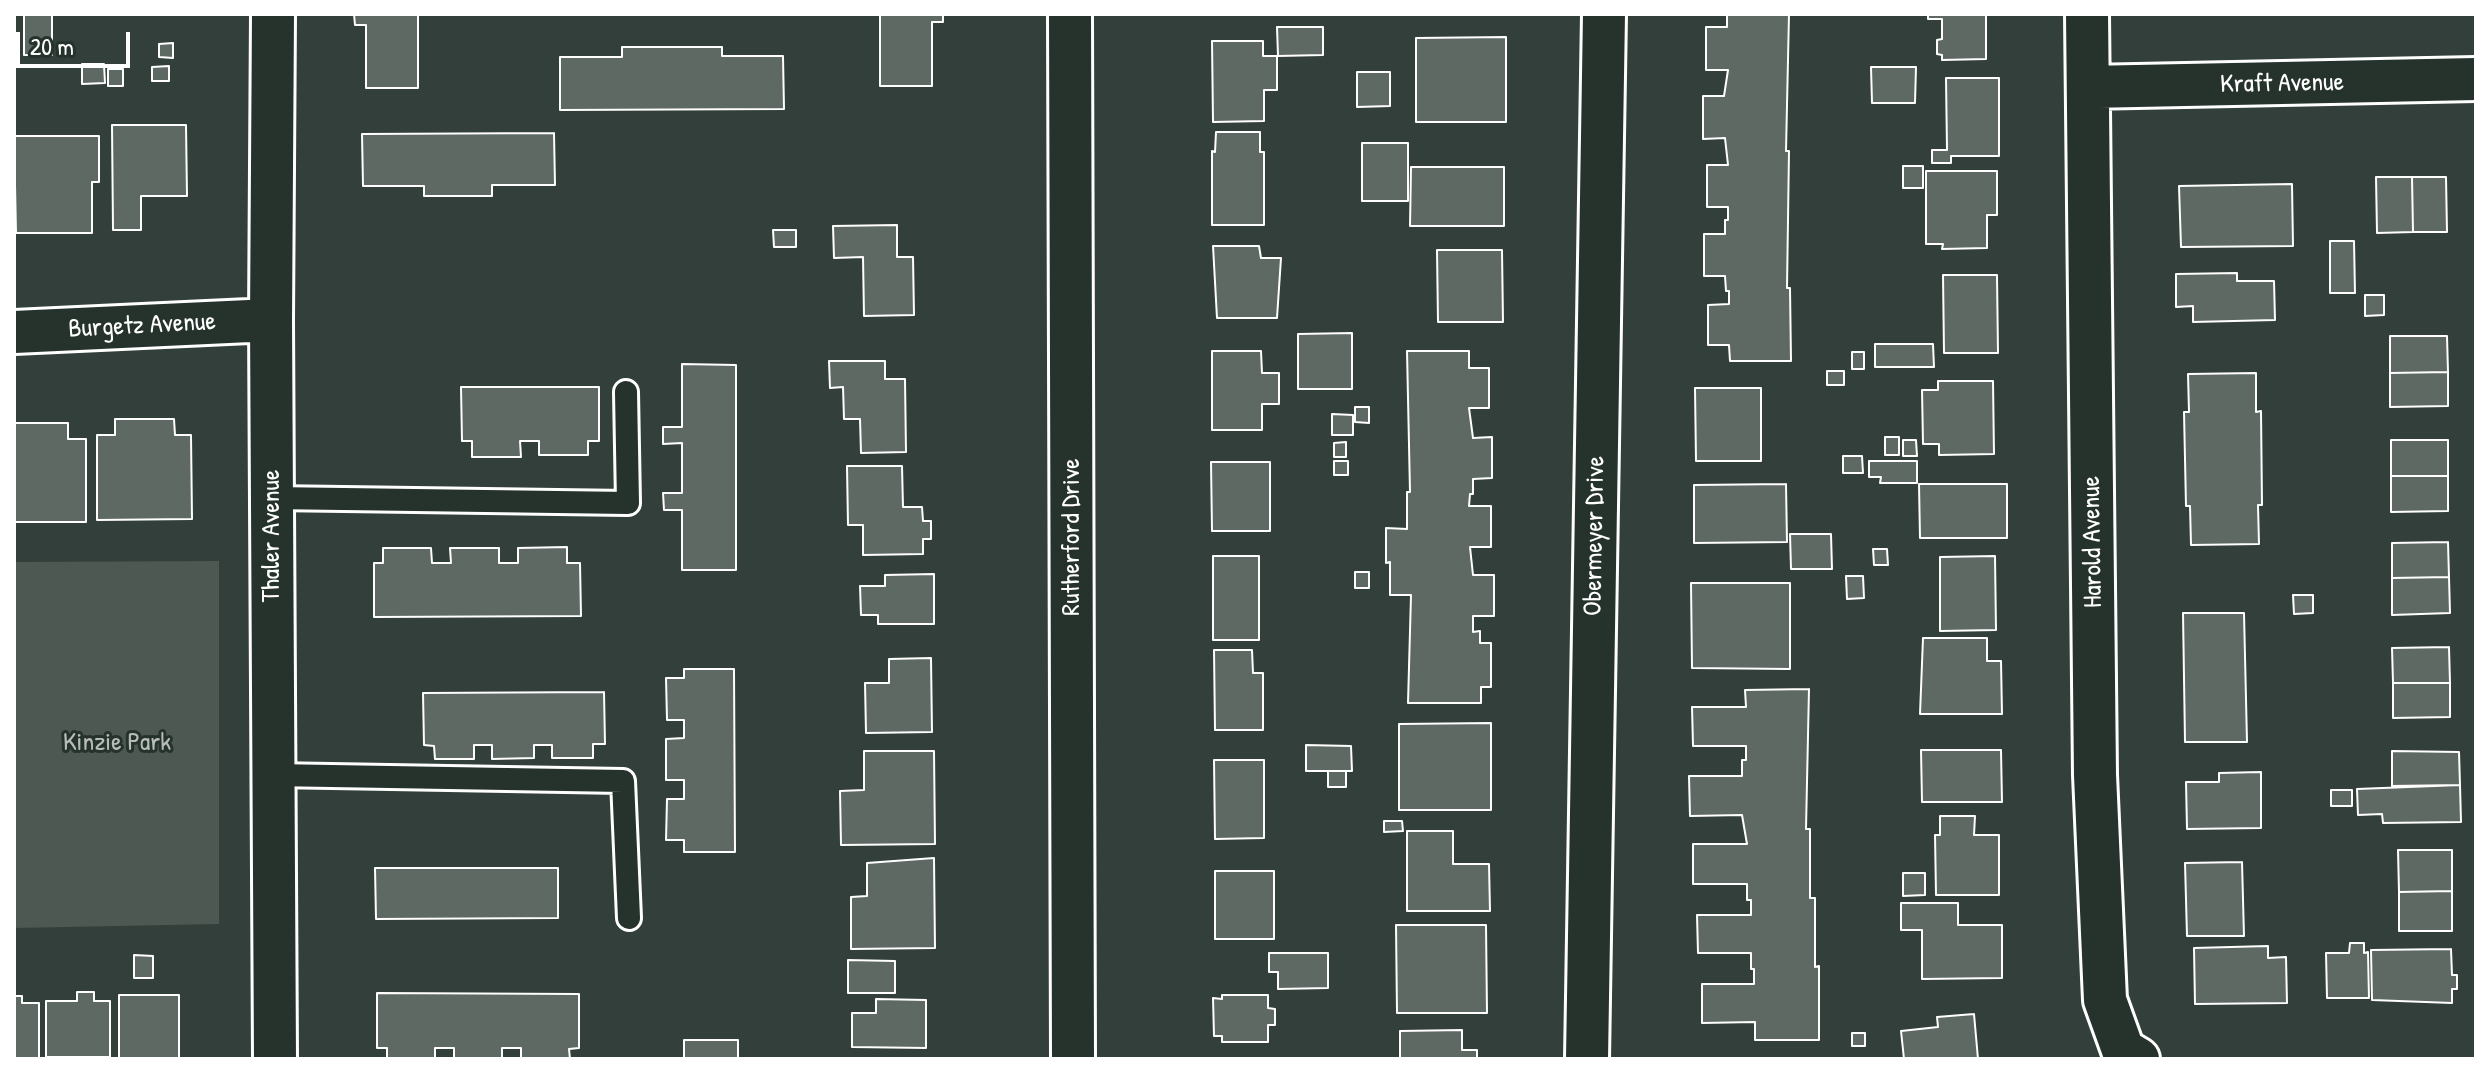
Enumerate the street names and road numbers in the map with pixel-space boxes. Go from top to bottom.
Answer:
street label: Kraft Avenue [2220,67,2344,101]
street label: Burgetz Avenue [68,307,216,345]
street label: Obermeyer Drive [1578,456,1612,616]
street label: Rutherford Drive [1056,458,1088,616]
street label: Thaler Avenue [256,470,288,602]
street label: Harold Avenue [2076,476,2110,608]

